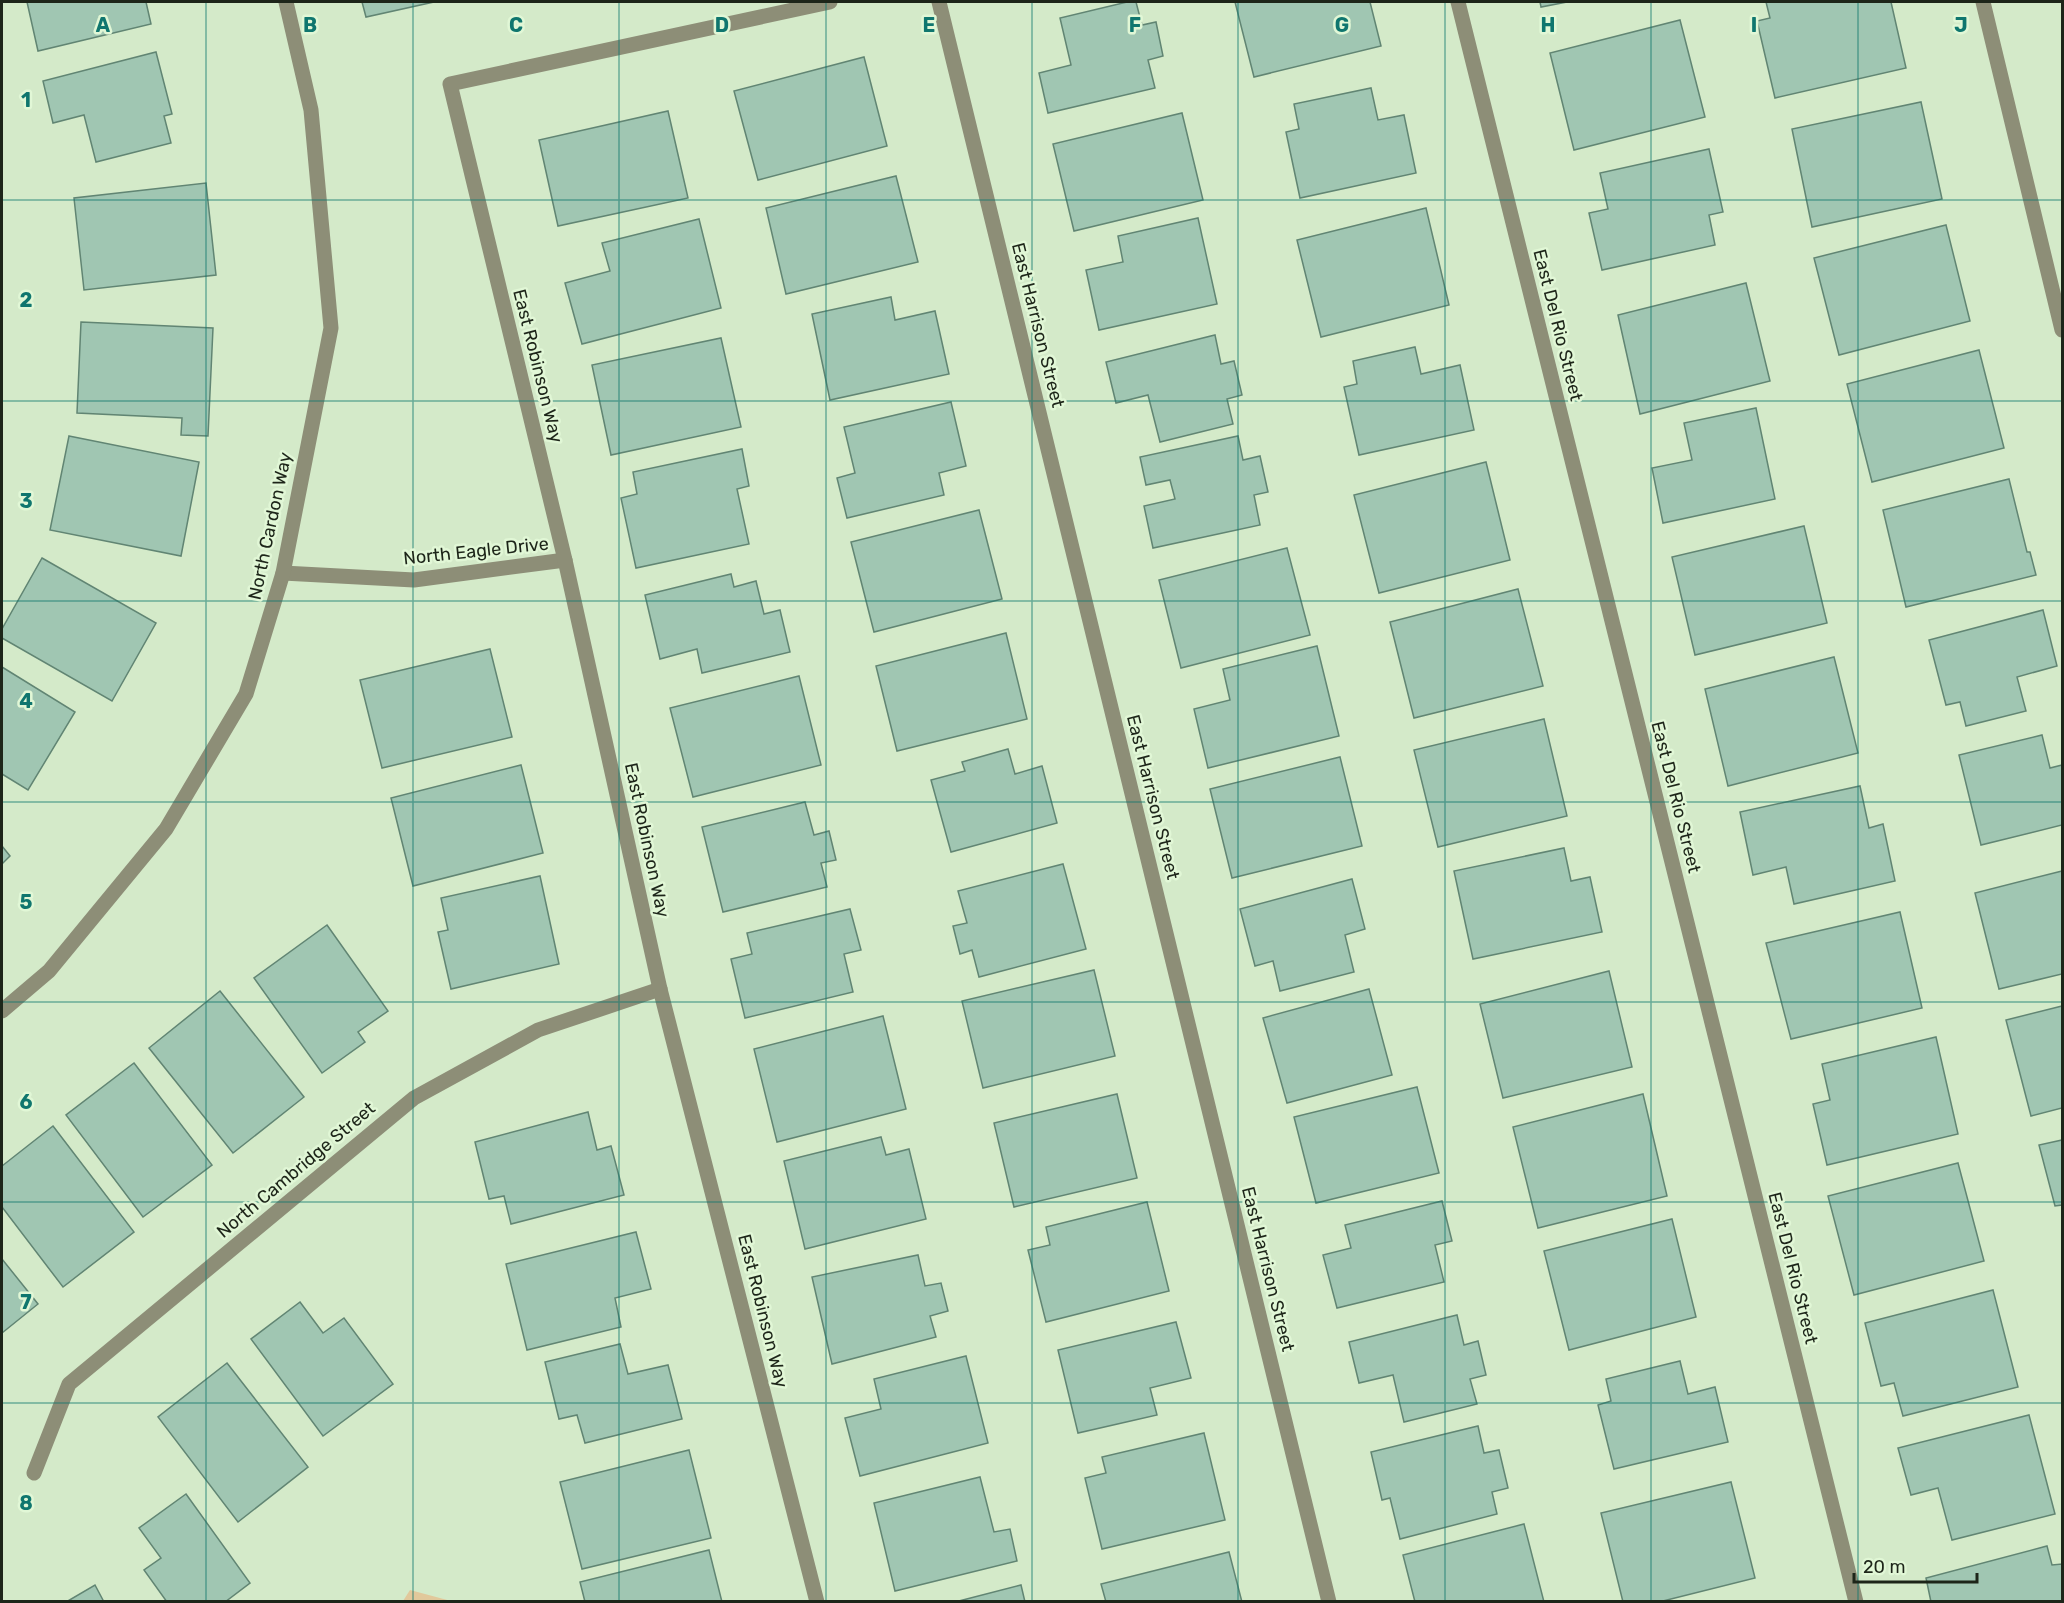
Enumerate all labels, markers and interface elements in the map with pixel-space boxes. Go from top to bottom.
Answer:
text: A [96,13,111,37]
text: B [303,13,317,37]
text: C [509,13,523,37]
text: D [715,13,729,37]
text: E [923,13,935,37]
text: F [1129,13,1141,37]
text: G [1335,13,1349,37]
text: H [1541,13,1555,37]
text: I [1751,13,1757,37]
text: J [1954,13,1968,37]
text: 1 [21,88,31,112]
street label: East Harrison Street [1007,240,1069,410]
street label: East Del Rio Street [1528,247,1588,403]
street label: East Robinson Way [508,287,568,445]
text: 2 [20,288,33,312]
street label: North Cardon Way [244,450,296,602]
text: 3 [19,489,33,513]
street label: North Eagle Drive [402,532,550,570]
text: 4 [19,689,33,713]
street label: East Harrison Street [1122,712,1184,882]
street label: East Del Rio Street [1646,719,1706,875]
street label: East Robinson Way [620,761,674,919]
text: 5 [20,890,33,914]
text: 6 [19,1090,33,1114]
street label: North Cambridge Street [212,1097,380,1243]
street label: East Harrison Street [1237,1184,1299,1354]
street label: East Del Rio Street [1763,1190,1823,1346]
street label: East Robinson Way [733,1232,793,1390]
text: 7 [20,1290,32,1314]
text: 8 [19,1491,33,1515]
scale bar [1854,1546,1977,1584]
text: 20 m [1863,1556,1905,1578]

